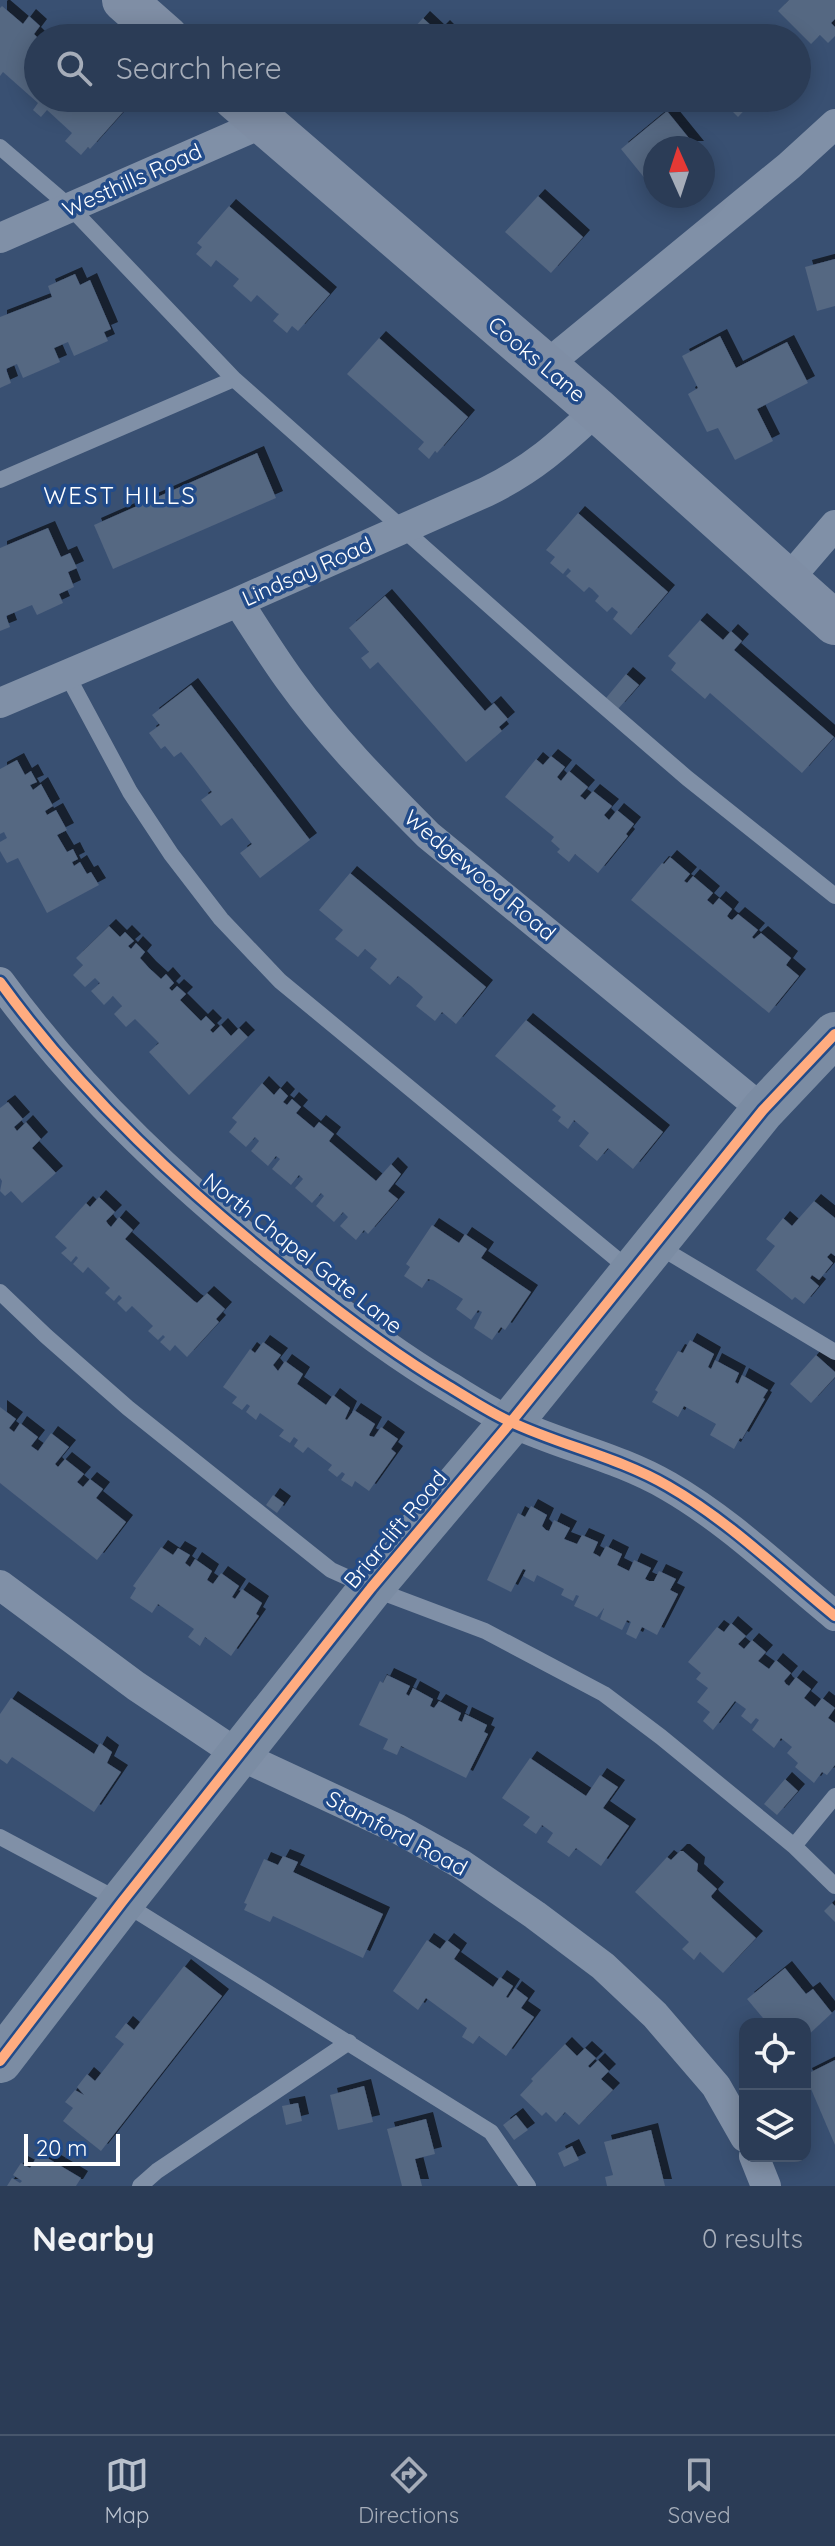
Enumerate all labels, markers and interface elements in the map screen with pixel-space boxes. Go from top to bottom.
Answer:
search box [24,24,811,112]
icon: search [52,46,96,90]
text: Search here [116,49,282,87]
north arrow [643,136,715,208]
street label: Westhills Road [58,137,206,223]
street label: Cooks Lane [482,310,592,408]
district label: WEST HILLS [43,480,197,510]
street label: Lindsay Road [238,530,376,612]
street label: Wedgewood Road [398,803,562,947]
street label: North Chapel Gate Lane [198,1166,408,1340]
street label: Briarclift Road [337,1464,453,1594]
street label: Stamford Road [322,1784,472,1882]
map controls [739,2018,811,2162]
button: locate [739,2018,811,2090]
button: layers [739,2090,811,2162]
scale bar [24,2130,120,2166]
text: 20 m [36,2134,87,2162]
text: Nearby [32,2217,155,2260]
text: 0 results [702,2222,803,2255]
tab: Map [104,2453,149,2529]
tab: Directions [358,2453,459,2529]
tab: Saved [668,2453,731,2529]

